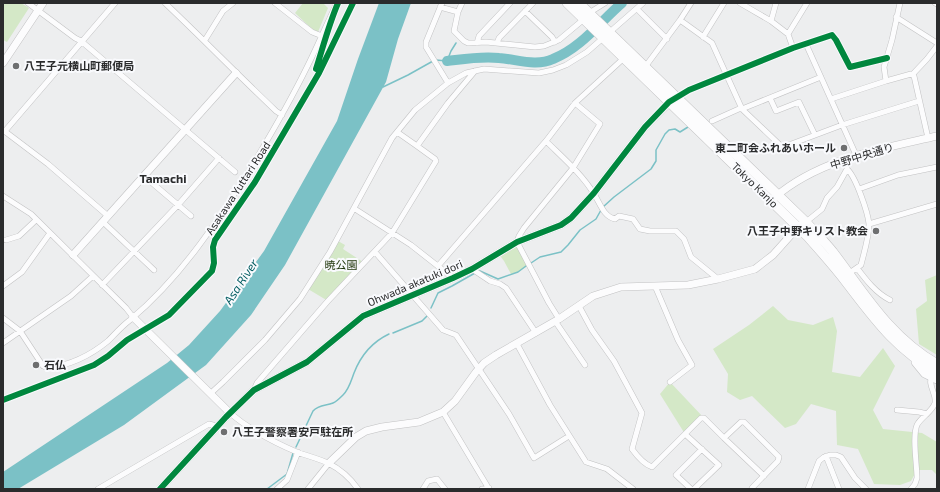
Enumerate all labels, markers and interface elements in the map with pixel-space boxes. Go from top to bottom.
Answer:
place label: 八王子元横山町郵便局 [24,59,134,72]
marker: 八王子元横山町郵便局 [11,61,21,71]
street label: Asakawa Yuttari Road [203,139,273,237]
street label: 中野中央通り [828,140,895,171]
place label: 東二町会ふれあいホール [715,141,836,154]
marker: 東二町会ふれあいホール [839,143,849,153]
street label: Tokyo Kanjo [729,159,781,211]
district label: Tamachi [139,171,187,185]
place label: 八王子中野キリスト教会 [747,224,868,237]
marker: 八王子中野キリスト教会 [871,226,881,236]
water label: Asa River [220,256,260,307]
street label: Ohwada akatuki dori [365,257,464,308]
park label: 暁公園 [325,258,358,271]
place label: 石仏 [44,358,66,371]
marker: 石仏 [31,360,41,370]
place label: 八王子警察署安戸駐在所 [232,425,353,438]
marker: 八王子警察署安戸駐在所 [219,427,229,437]

